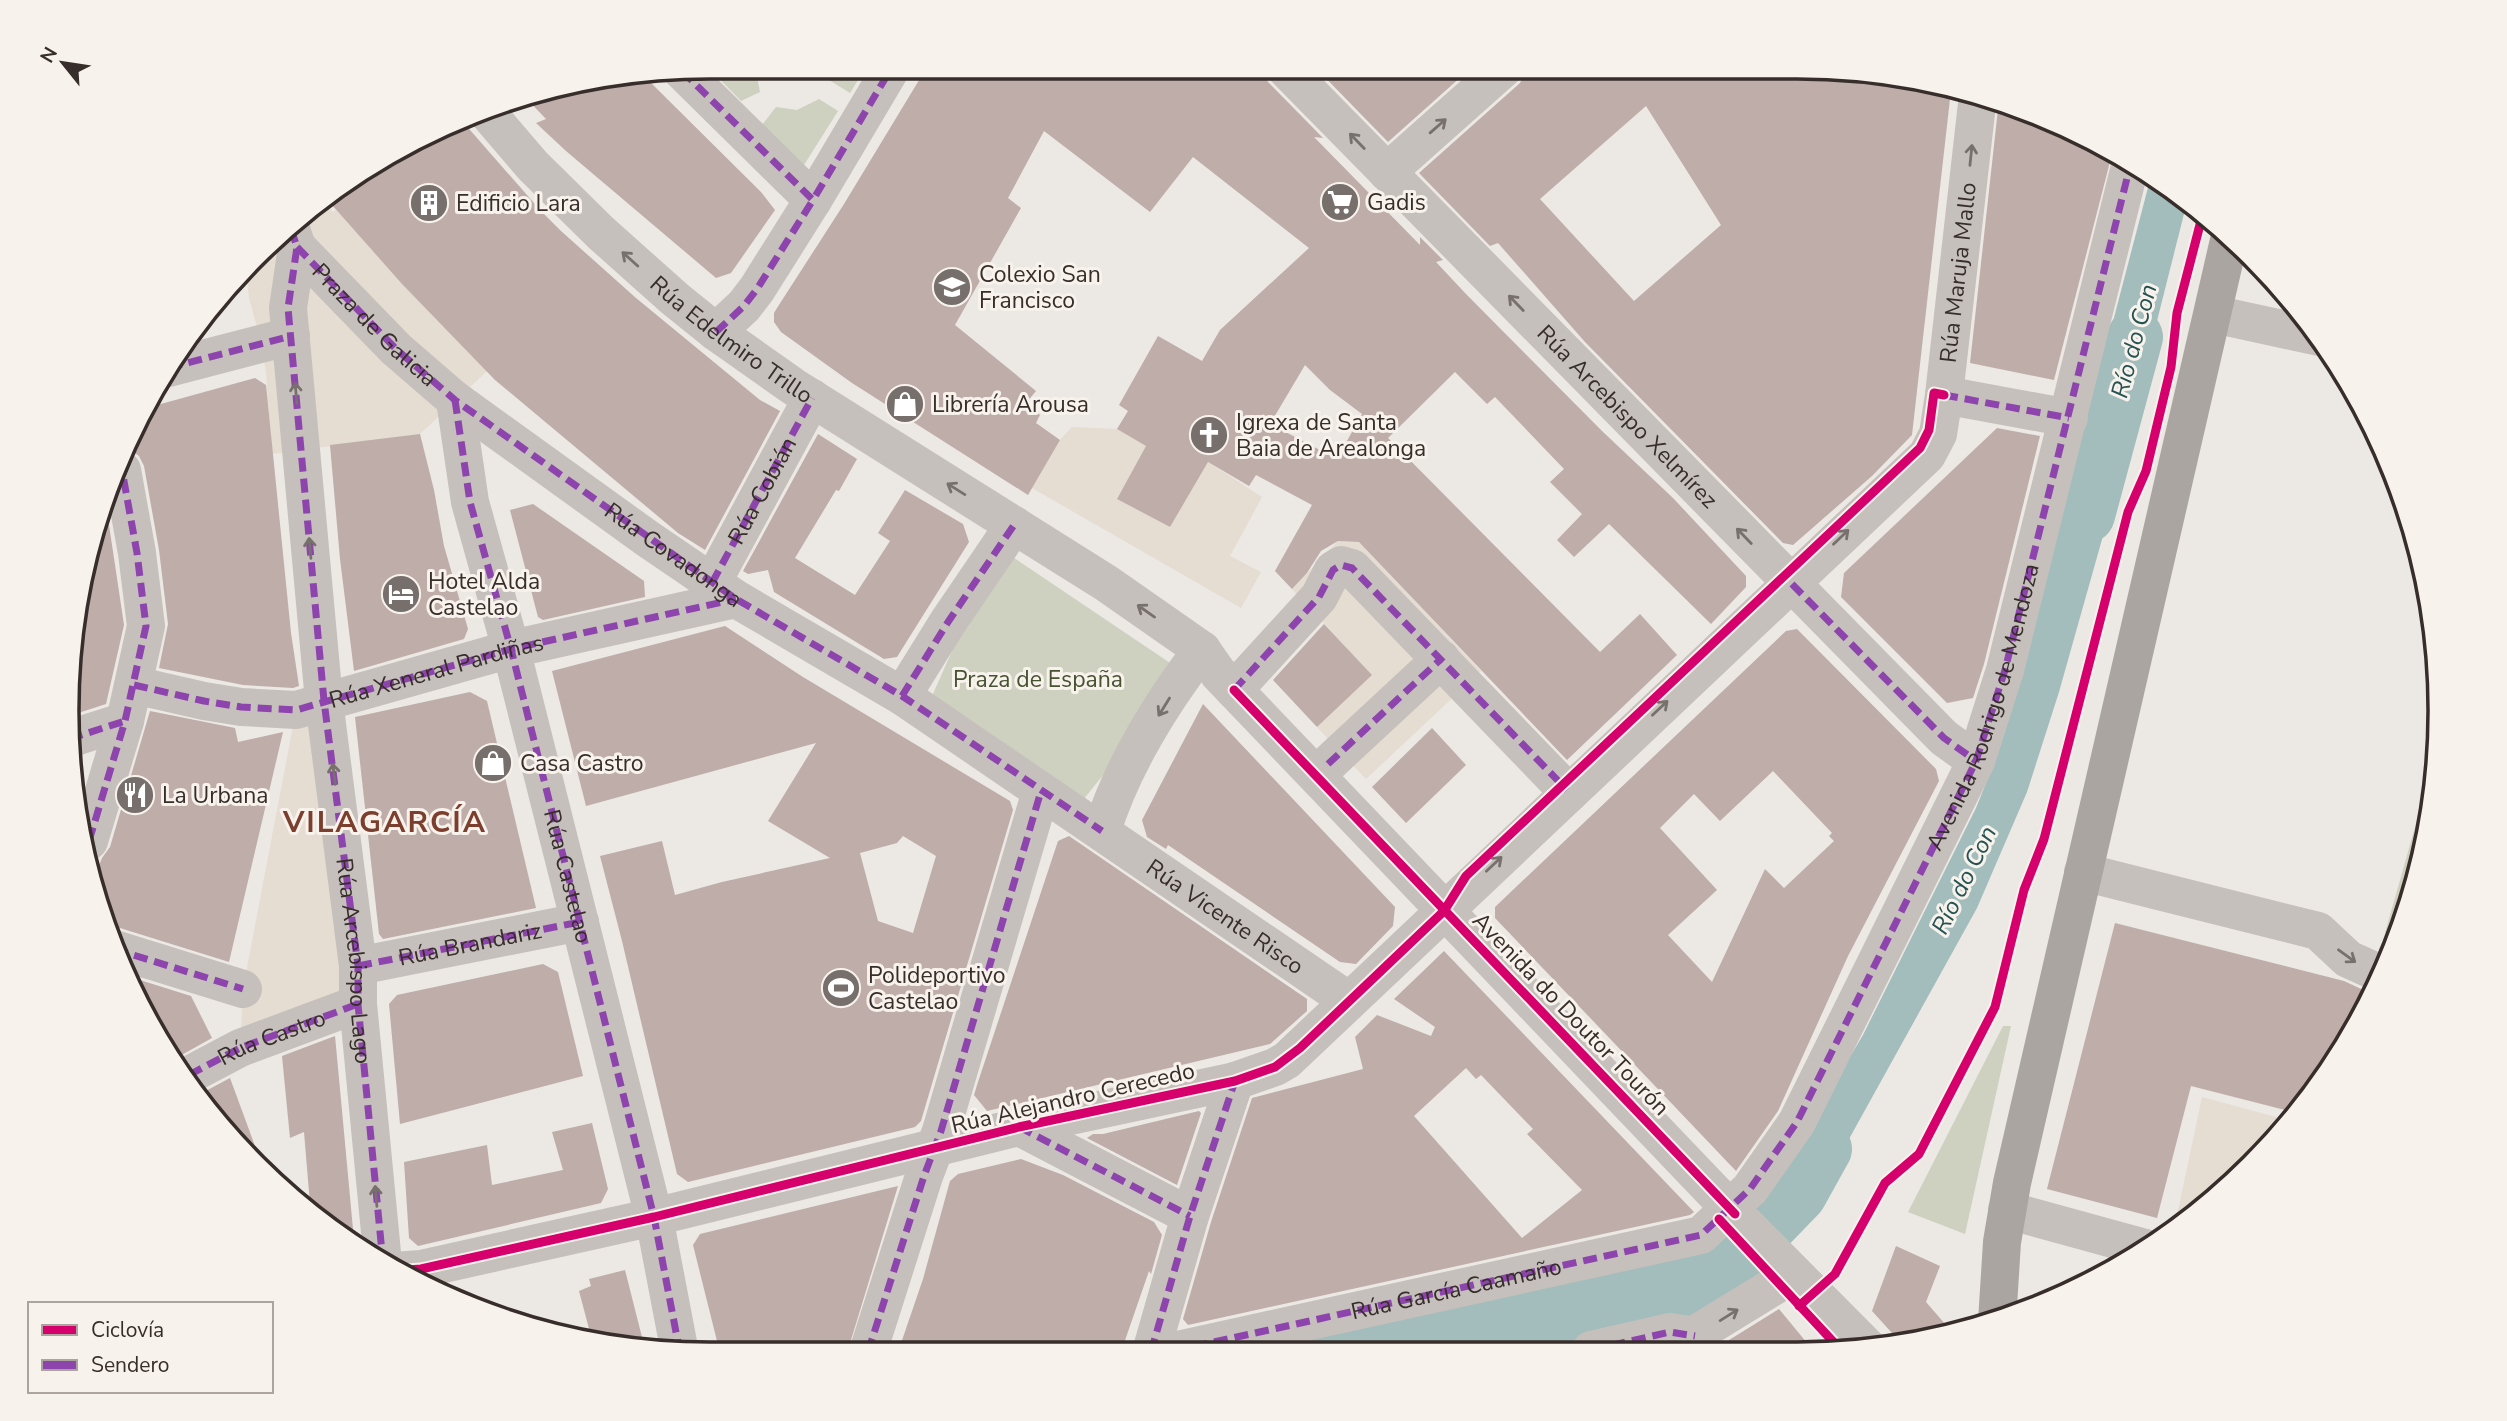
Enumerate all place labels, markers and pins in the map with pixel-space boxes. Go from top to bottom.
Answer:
supermarket icon: Gadis [1319,181,1361,223]
building icon: Edificio Lara [408,182,450,224]
place label: Gadis [1367,187,1426,218]
place label: Edificio Lara [456,188,581,219]
place label: Colexio San Francisco [979,259,1101,316]
school or university icon: Colexio San Francisco [931,266,973,308]
shop icon: Librería Arousa [884,383,926,425]
place label: Librería Arousa [932,389,1089,420]
place label: Igrexa de Santa Baia de Arealonga [1236,407,1426,464]
church icon: Igrexa de Santa Baia de Arealonga [1188,414,1230,456]
place label: Hotel Alda Castelao [428,566,540,623]
hotel icon: Hotel Alda Castelao [380,573,422,615]
shop icon: Casa Castro [472,742,514,784]
place label: Casa Castro [520,748,644,779]
restaurant icon: La Urbana [114,774,156,816]
place label: La Urbana [162,780,268,811]
place label: Polideportivo Castelao [868,960,1006,1017]
sports icon: Polideportivo Castelao [820,967,862,1009]

